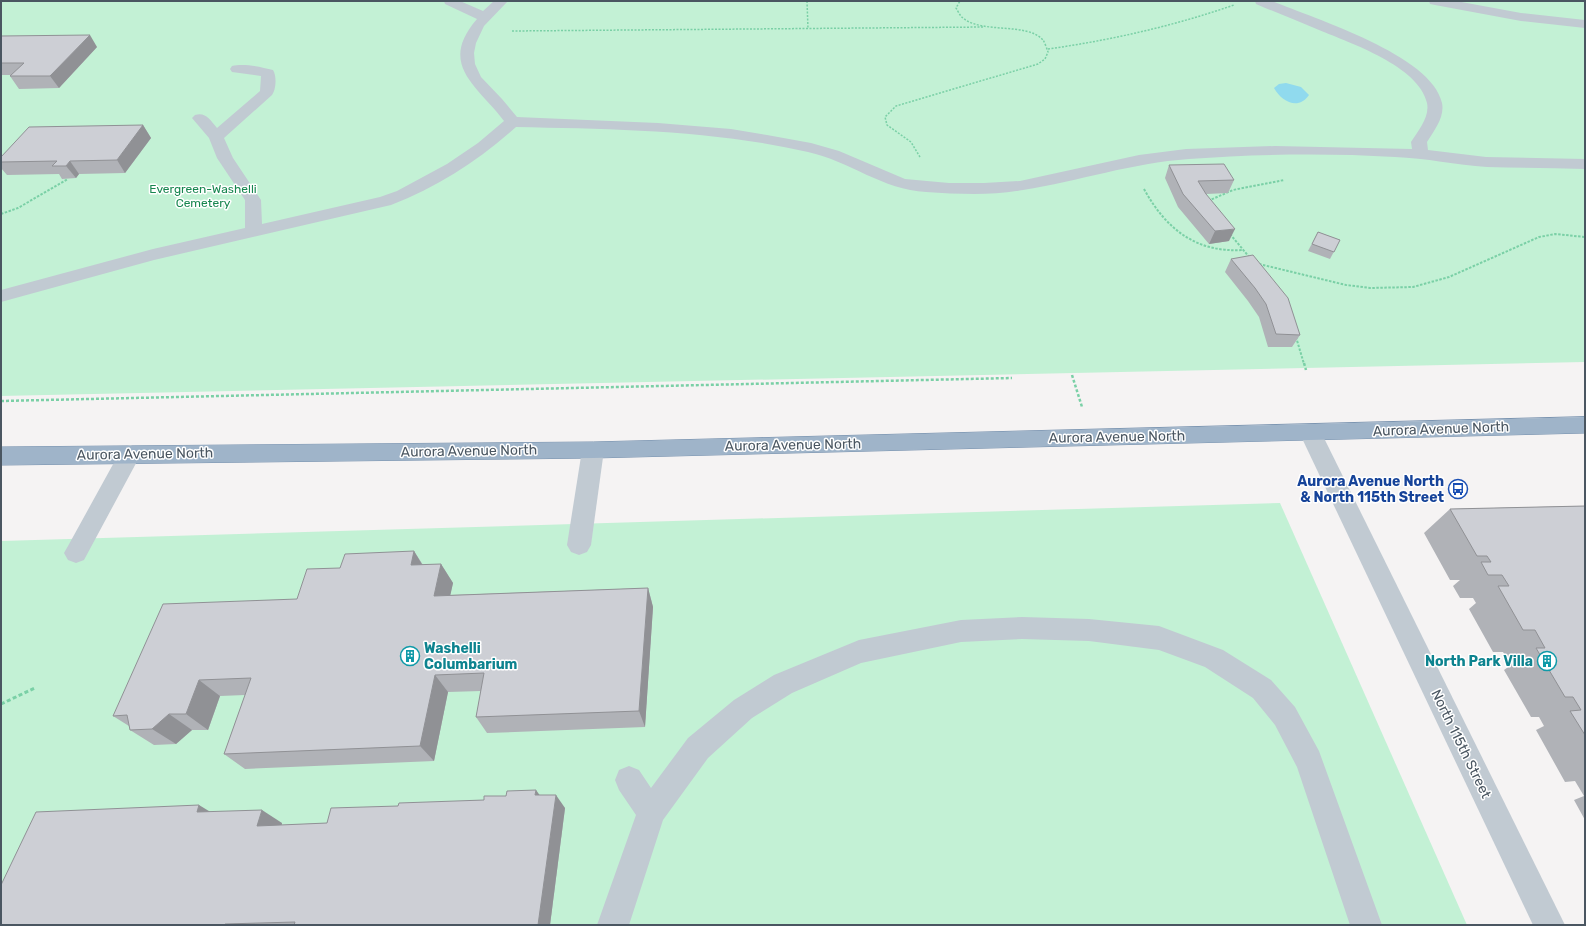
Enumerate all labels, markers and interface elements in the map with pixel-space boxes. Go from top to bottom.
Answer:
park label: Evergreen-Washelli Cemetery [149,182,257,210]
street label: Aurora Avenue North [1373,418,1509,440]
street label: Aurora Avenue North [1049,427,1185,447]
street label: Aurora Avenue North [725,435,861,455]
street label: Aurora Avenue North [401,441,537,461]
street label: Aurora Avenue North [77,444,213,464]
place label: Aurora Avenue North & North 115th Street [1297,473,1444,506]
bus stop icon: Aurora Avenue North & North 115th Street [1447,478,1469,500]
place label: Washelli Columbarium [424,640,518,673]
building icon: Washelli Columbarium [399,645,421,667]
building icon: North Park Villa [1536,650,1558,672]
place label: North Park Villa [1425,653,1533,670]
street label: North 115th Street [1427,687,1495,802]

